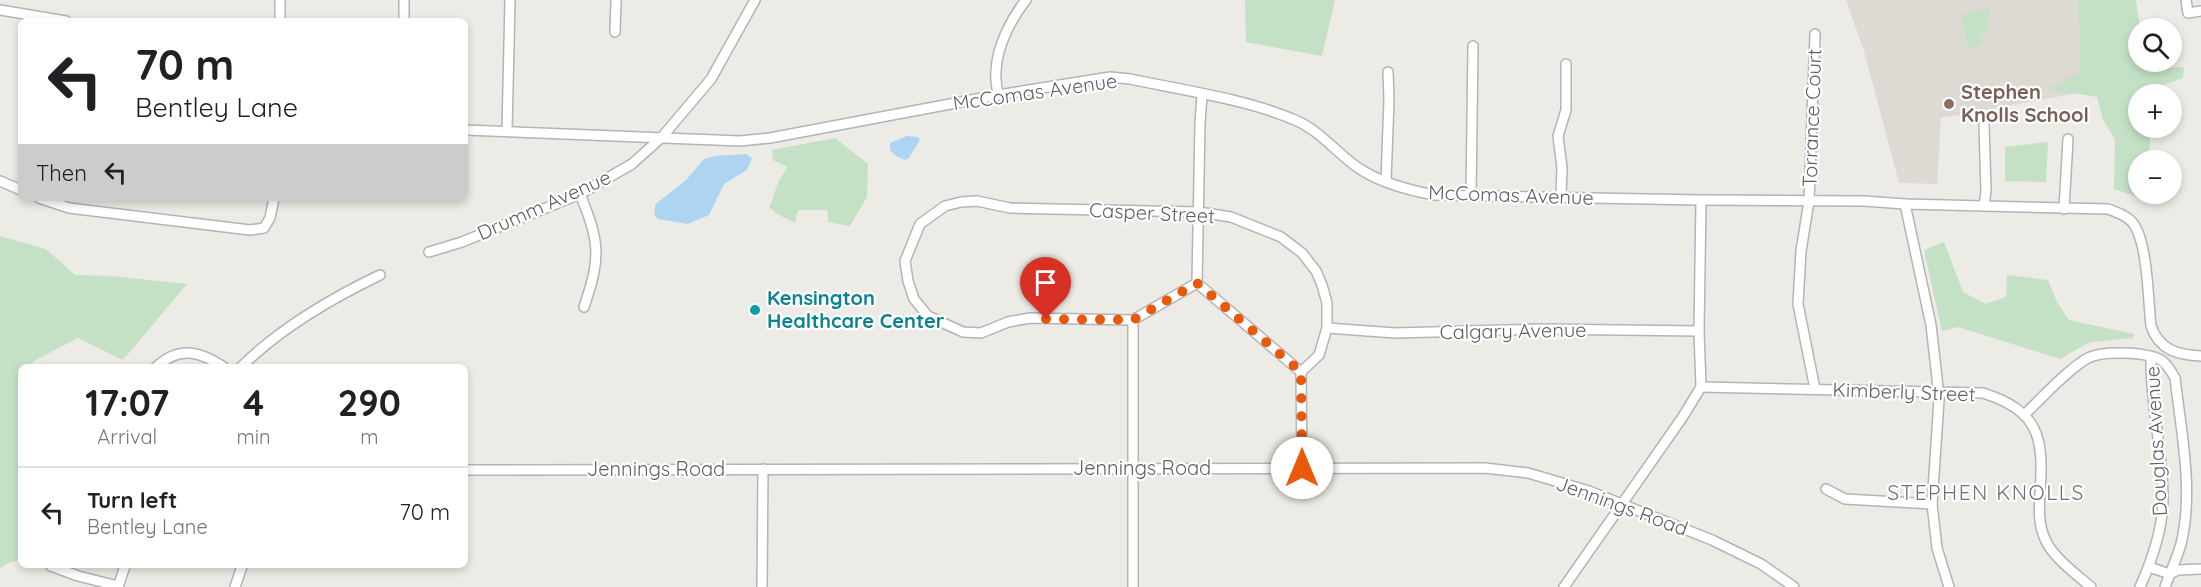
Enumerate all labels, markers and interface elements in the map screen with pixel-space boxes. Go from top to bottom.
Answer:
map controls [2128,18,2182,204]
button: search [2128,18,2182,72]
text: 70 m [135,38,234,91]
icon: left [36,42,114,120]
street label: Torrance Court [1797,48,1826,188]
street label: McComas Avenue [951,68,1119,115]
place label: Stephen Knolls School [1961,79,2089,127]
button: + [2128,84,2182,138]
text: Bentley Lane [135,90,298,124]
marker: Stephen Knolls School [1942,97,1956,111]
button: − [2128,150,2182,204]
icon: left [99,156,132,189]
text: Then [36,159,87,187]
street label: Drumm Avenue [473,164,615,245]
street label: McComas Avenue [1428,179,1594,210]
street label: Casper Street [1089,197,1216,228]
pin [1020,257,1071,319]
icon: arrive [1029,266,1062,299]
place label: Kensington Healthcare Center [767,285,945,333]
marker: Kensington Healthcare Center [748,303,762,317]
street label: Calgary Avenue [1439,317,1587,344]
street label: Douglas Avenue [2139,365,2172,517]
street label: Kimberly Street [1832,377,1976,406]
text: 17:07 [85,380,169,425]
text: 4 [243,380,264,425]
text: 290 [338,380,401,425]
text: Arrival [97,424,157,449]
text: min [236,424,271,449]
text: m [360,424,378,449]
position arrow [1270,436,1334,500]
street label: Jennings Road [1073,455,1211,480]
street label: Jennings Road [587,456,725,481]
street label: Jennings Road [1553,470,1691,541]
district label: STEPHEN KNOLLS [1887,479,2085,505]
text: Turn left [87,486,177,514]
icon: left [36,496,69,529]
text: 70 m [400,498,450,526]
text: Bentley Lane [87,514,208,539]

